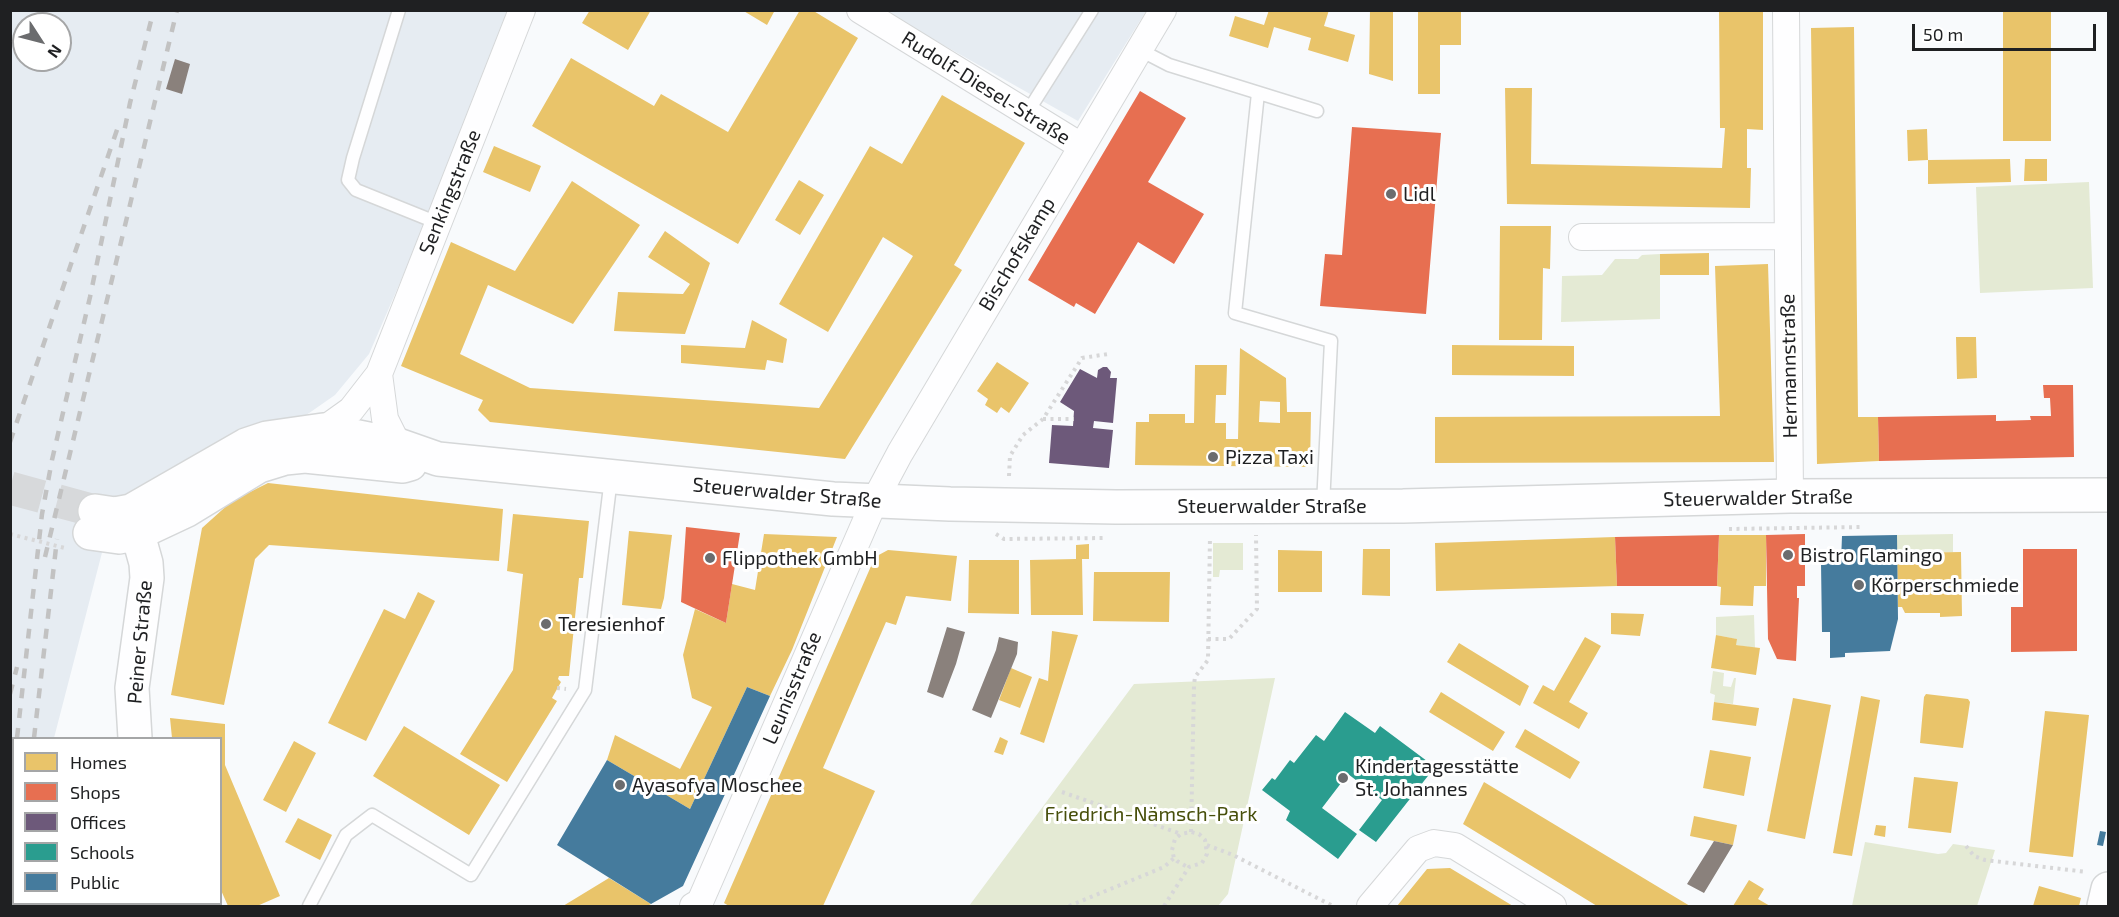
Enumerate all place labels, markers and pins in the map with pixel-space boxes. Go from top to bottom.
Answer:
place label: Lidl [1403,182,1436,206]
marker: Lidl [1384,187,1398,201]
place label: Pizza Taxi [1225,445,1314,469]
marker: Pizza Taxi [1206,450,1220,464]
place label: Bistro Flamingo [1800,543,1943,567]
place label: Flippothek GmbH [722,546,878,570]
marker: Bistro Flamingo [1781,548,1795,562]
marker: Flippothek GmbH [703,551,717,565]
place label: Körperschmiede [1871,573,2019,597]
marker: Körperschmiede [1852,578,1866,592]
place label: Teresienhof [558,612,665,636]
marker: Teresienhof [539,617,553,631]
place label: Kindertagesstätte St. Johannes [1355,754,1519,801]
marker: Kindertagesstätte St. Johannes [1336,771,1350,785]
place label: Ayasofya Moschee [632,773,802,797]
marker: Ayasofya Moschee [613,778,627,792]

